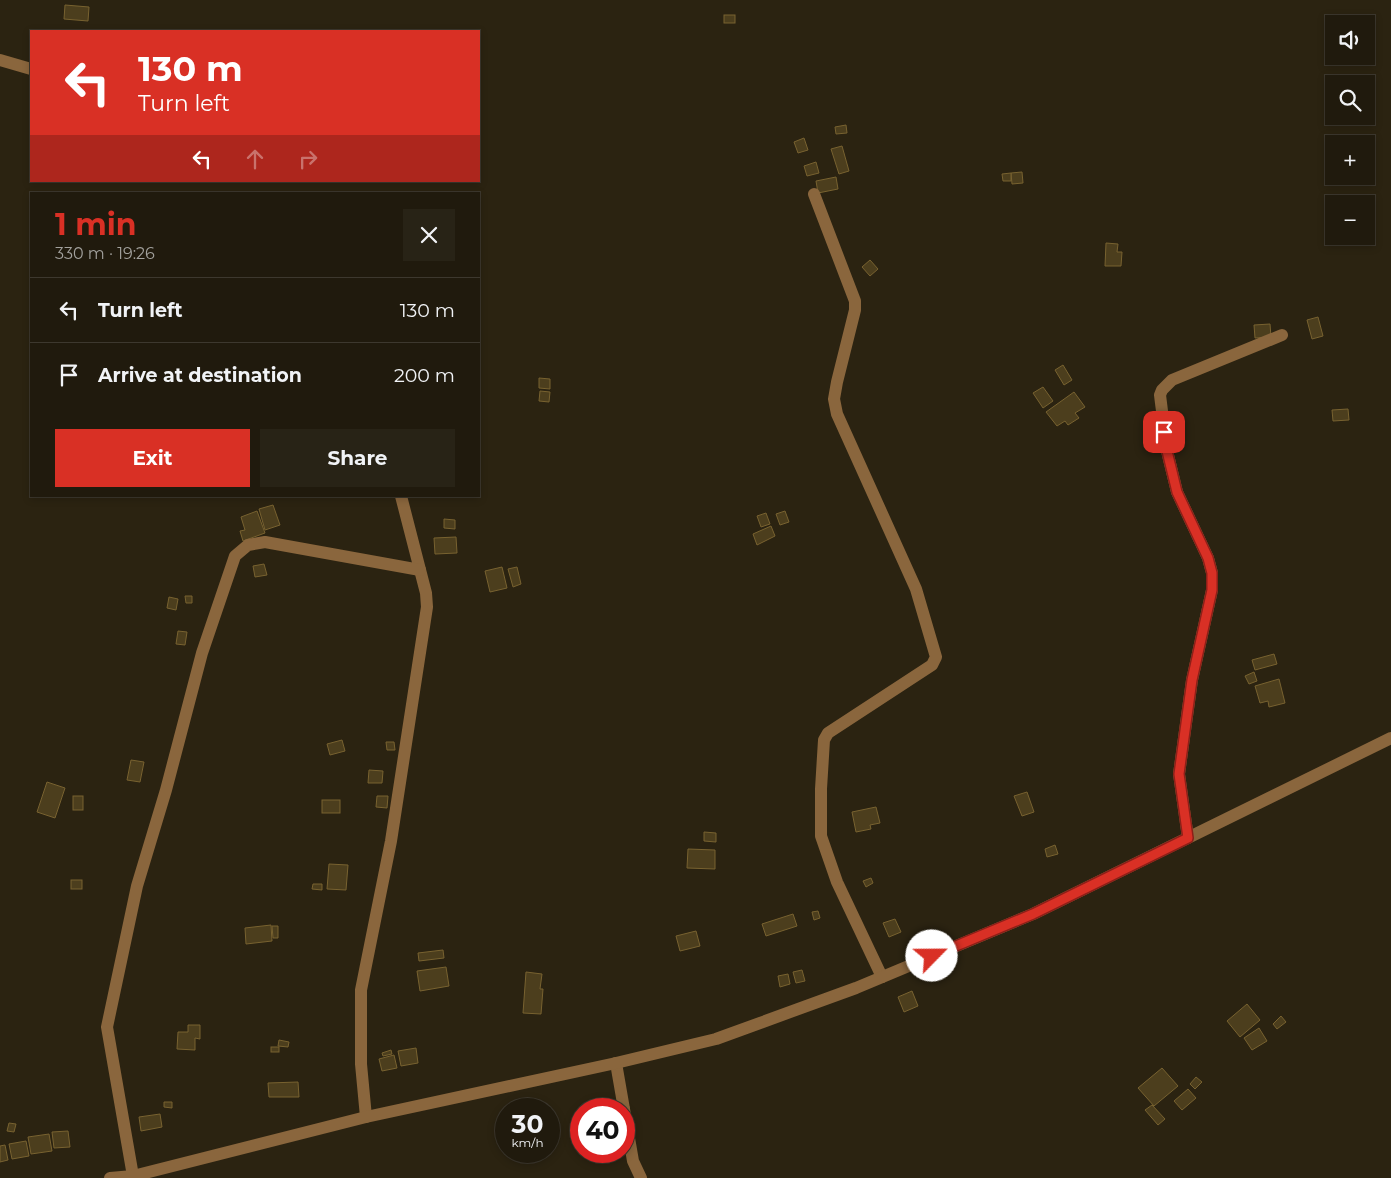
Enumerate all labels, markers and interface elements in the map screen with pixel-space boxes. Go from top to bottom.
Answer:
map controls [1325,15,1375,245]
button: sound [1325,15,1375,65]
text: 130 m [138,47,243,90]
icon: left [55,50,120,115]
button: search [1325,75,1375,125]
text: Turn left [138,90,230,117]
button: + [1325,135,1375,185]
icon: left [188,145,216,173]
icon: ahead [241,145,269,173]
icon: right [294,145,322,173]
button: − [1325,195,1375,245]
text: 1 min [55,206,136,243]
button: close [403,209,455,261]
text: 330 m · 19:26 [55,244,155,263]
icon: left [55,296,83,324]
text: Turn left [98,299,183,322]
text: 130 m [400,299,455,322]
icon: arrive [55,361,83,389]
text: Arrive at destination [98,364,302,387]
text: 200 m [394,364,455,387]
pin [1143,411,1185,453]
icon: arrive [1150,418,1178,446]
button: Exit [55,429,250,487]
button: Share [260,429,455,487]
position arrow [905,929,957,981]
speed limit sign: 40 [570,1098,635,1163]
text: 30 [512,1109,543,1139]
text: km/h [511,1135,544,1150]

